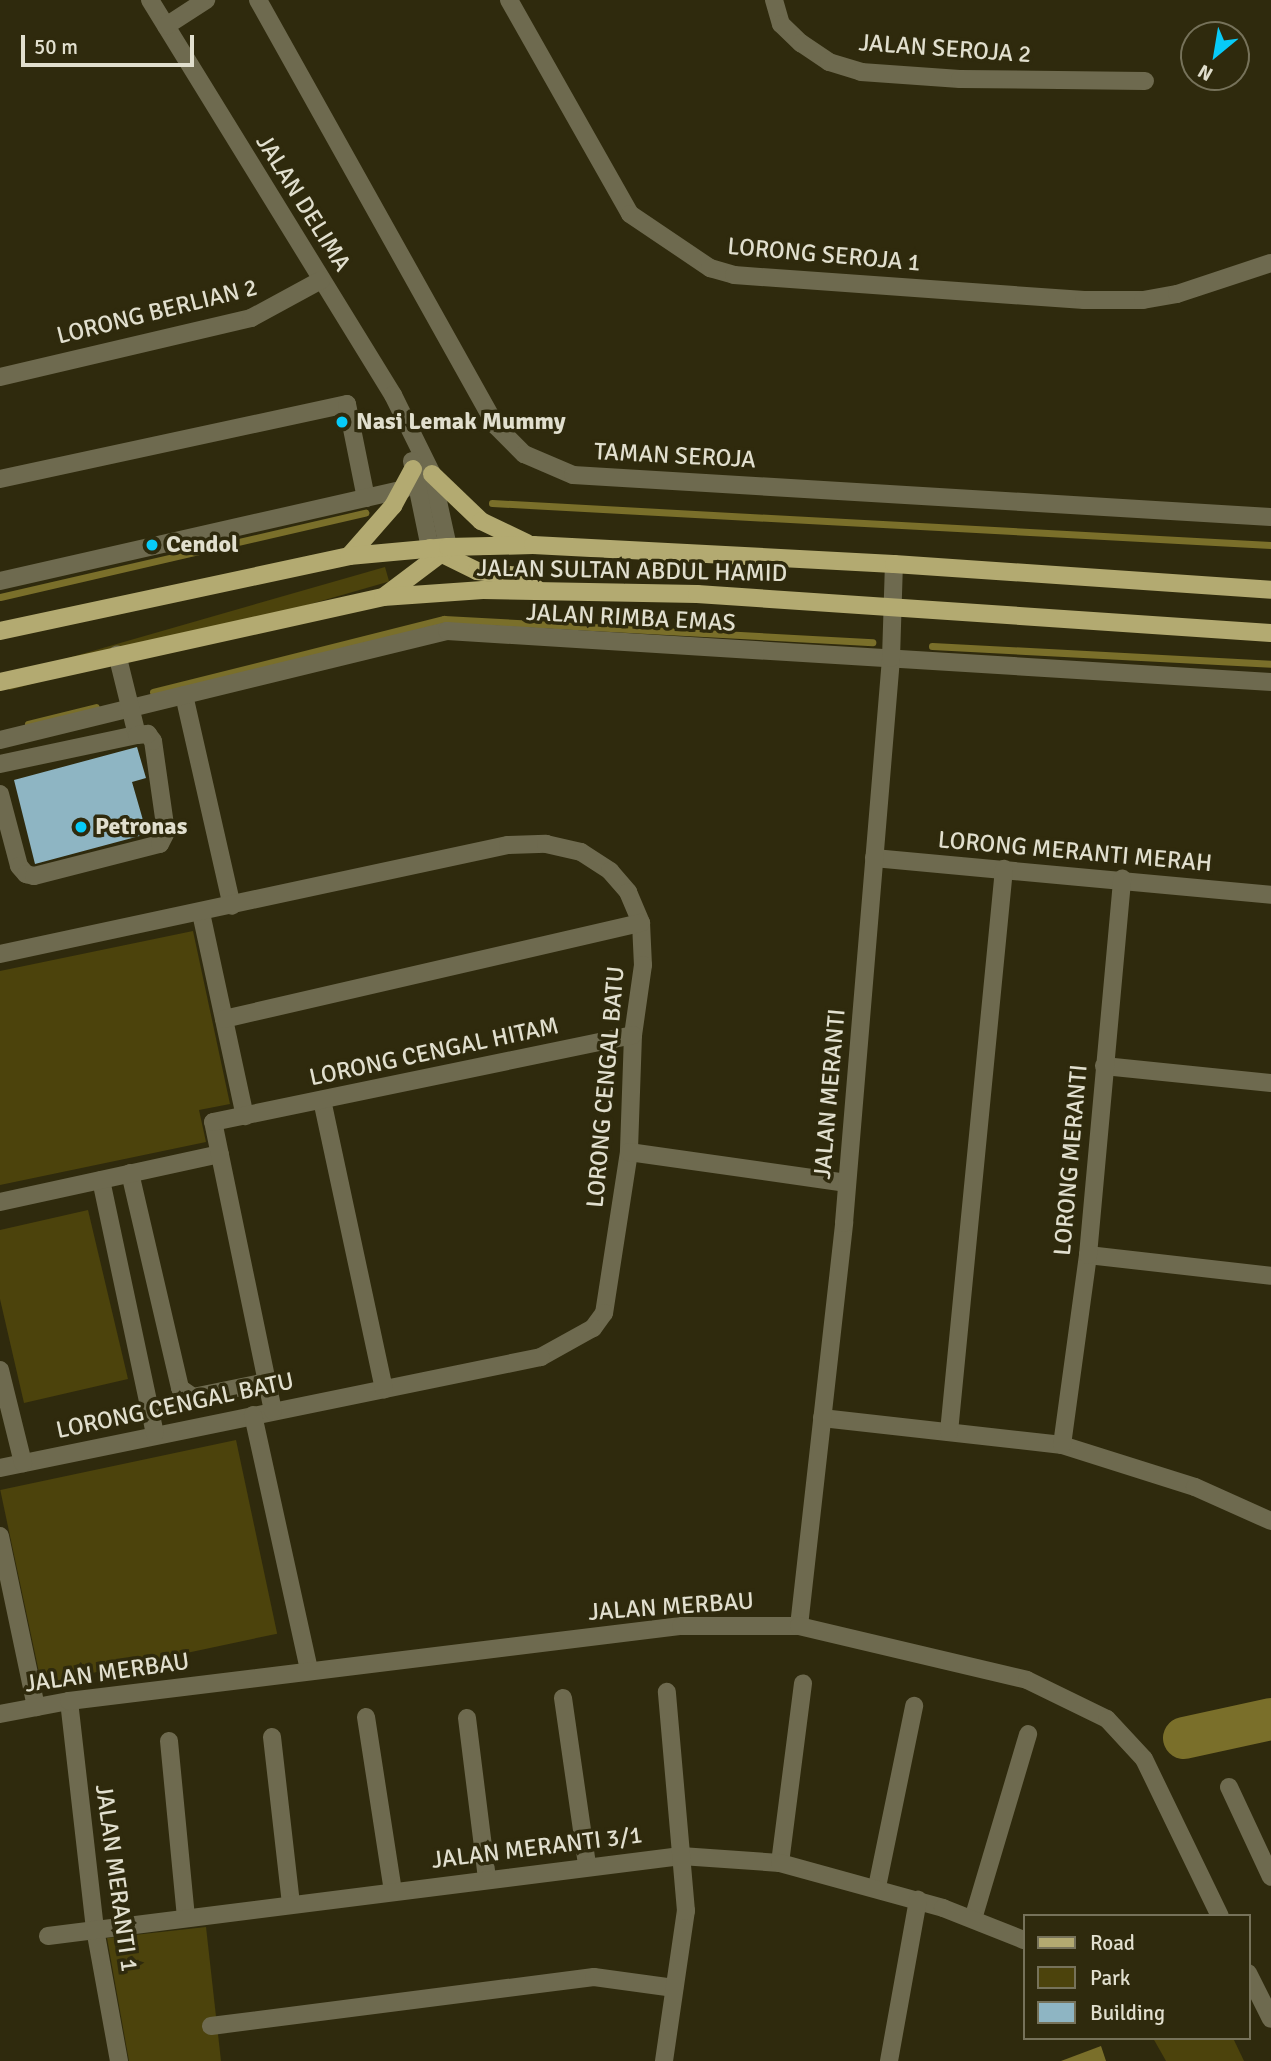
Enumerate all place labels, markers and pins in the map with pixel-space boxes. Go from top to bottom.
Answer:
place label: Nasi Lemak Mummy [356,408,566,436]
marker: Nasi Lemak Mummy [334,414,350,430]
place label: Cendol [166,531,238,559]
marker: Cendol [144,537,160,553]
place label: Petronas [95,813,187,841]
marker: Petronas [73,819,89,835]

